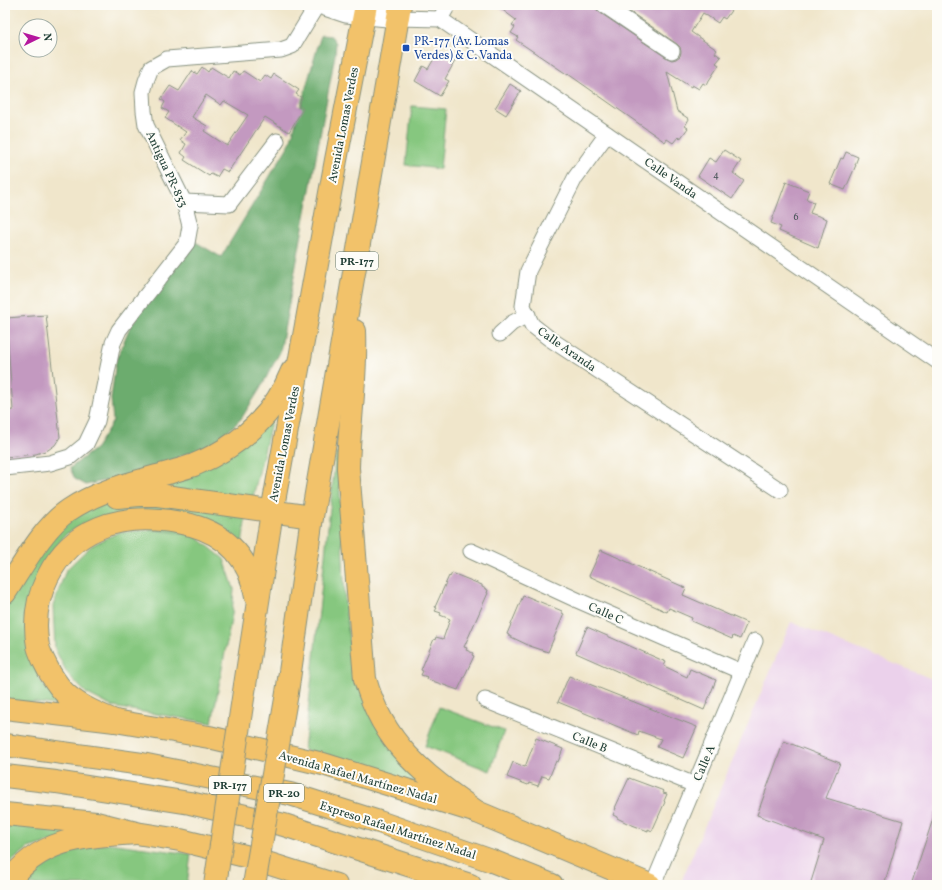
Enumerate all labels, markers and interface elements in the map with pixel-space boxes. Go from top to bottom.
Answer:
north arrow [18,18,58,58]
text: N [39,33,54,42]
place label: PR-177 (Av. Lomas Verdes) & C. Vanda [414,34,512,64]
marker: PR-177 (Av. Lomas Verdes) & C. Vanda [401,43,411,53]
street label: Avenida Lomas Verdes [325,66,363,185]
street label: Antigua PR-833 [141,129,191,210]
street label: Calle Vanda [641,155,700,203]
house number: 4 [713,168,719,182]
house number: 6 [793,210,799,224]
road number: PR-177 [336,252,378,270]
street label: Calle Aranda [534,324,599,376]
street label: Avenida Lomas Verdes [266,385,304,504]
street label: Calle C [585,599,626,629]
street label: Calle B [570,729,610,757]
street label: Calle A [690,742,720,784]
street label: Avenida Rafael Martínez Nadal [277,748,439,808]
road number: PR-177 [209,776,251,794]
road number: PR-20 [264,784,304,802]
street label: Expreso Rafael Martínez Nadal [318,798,478,864]

